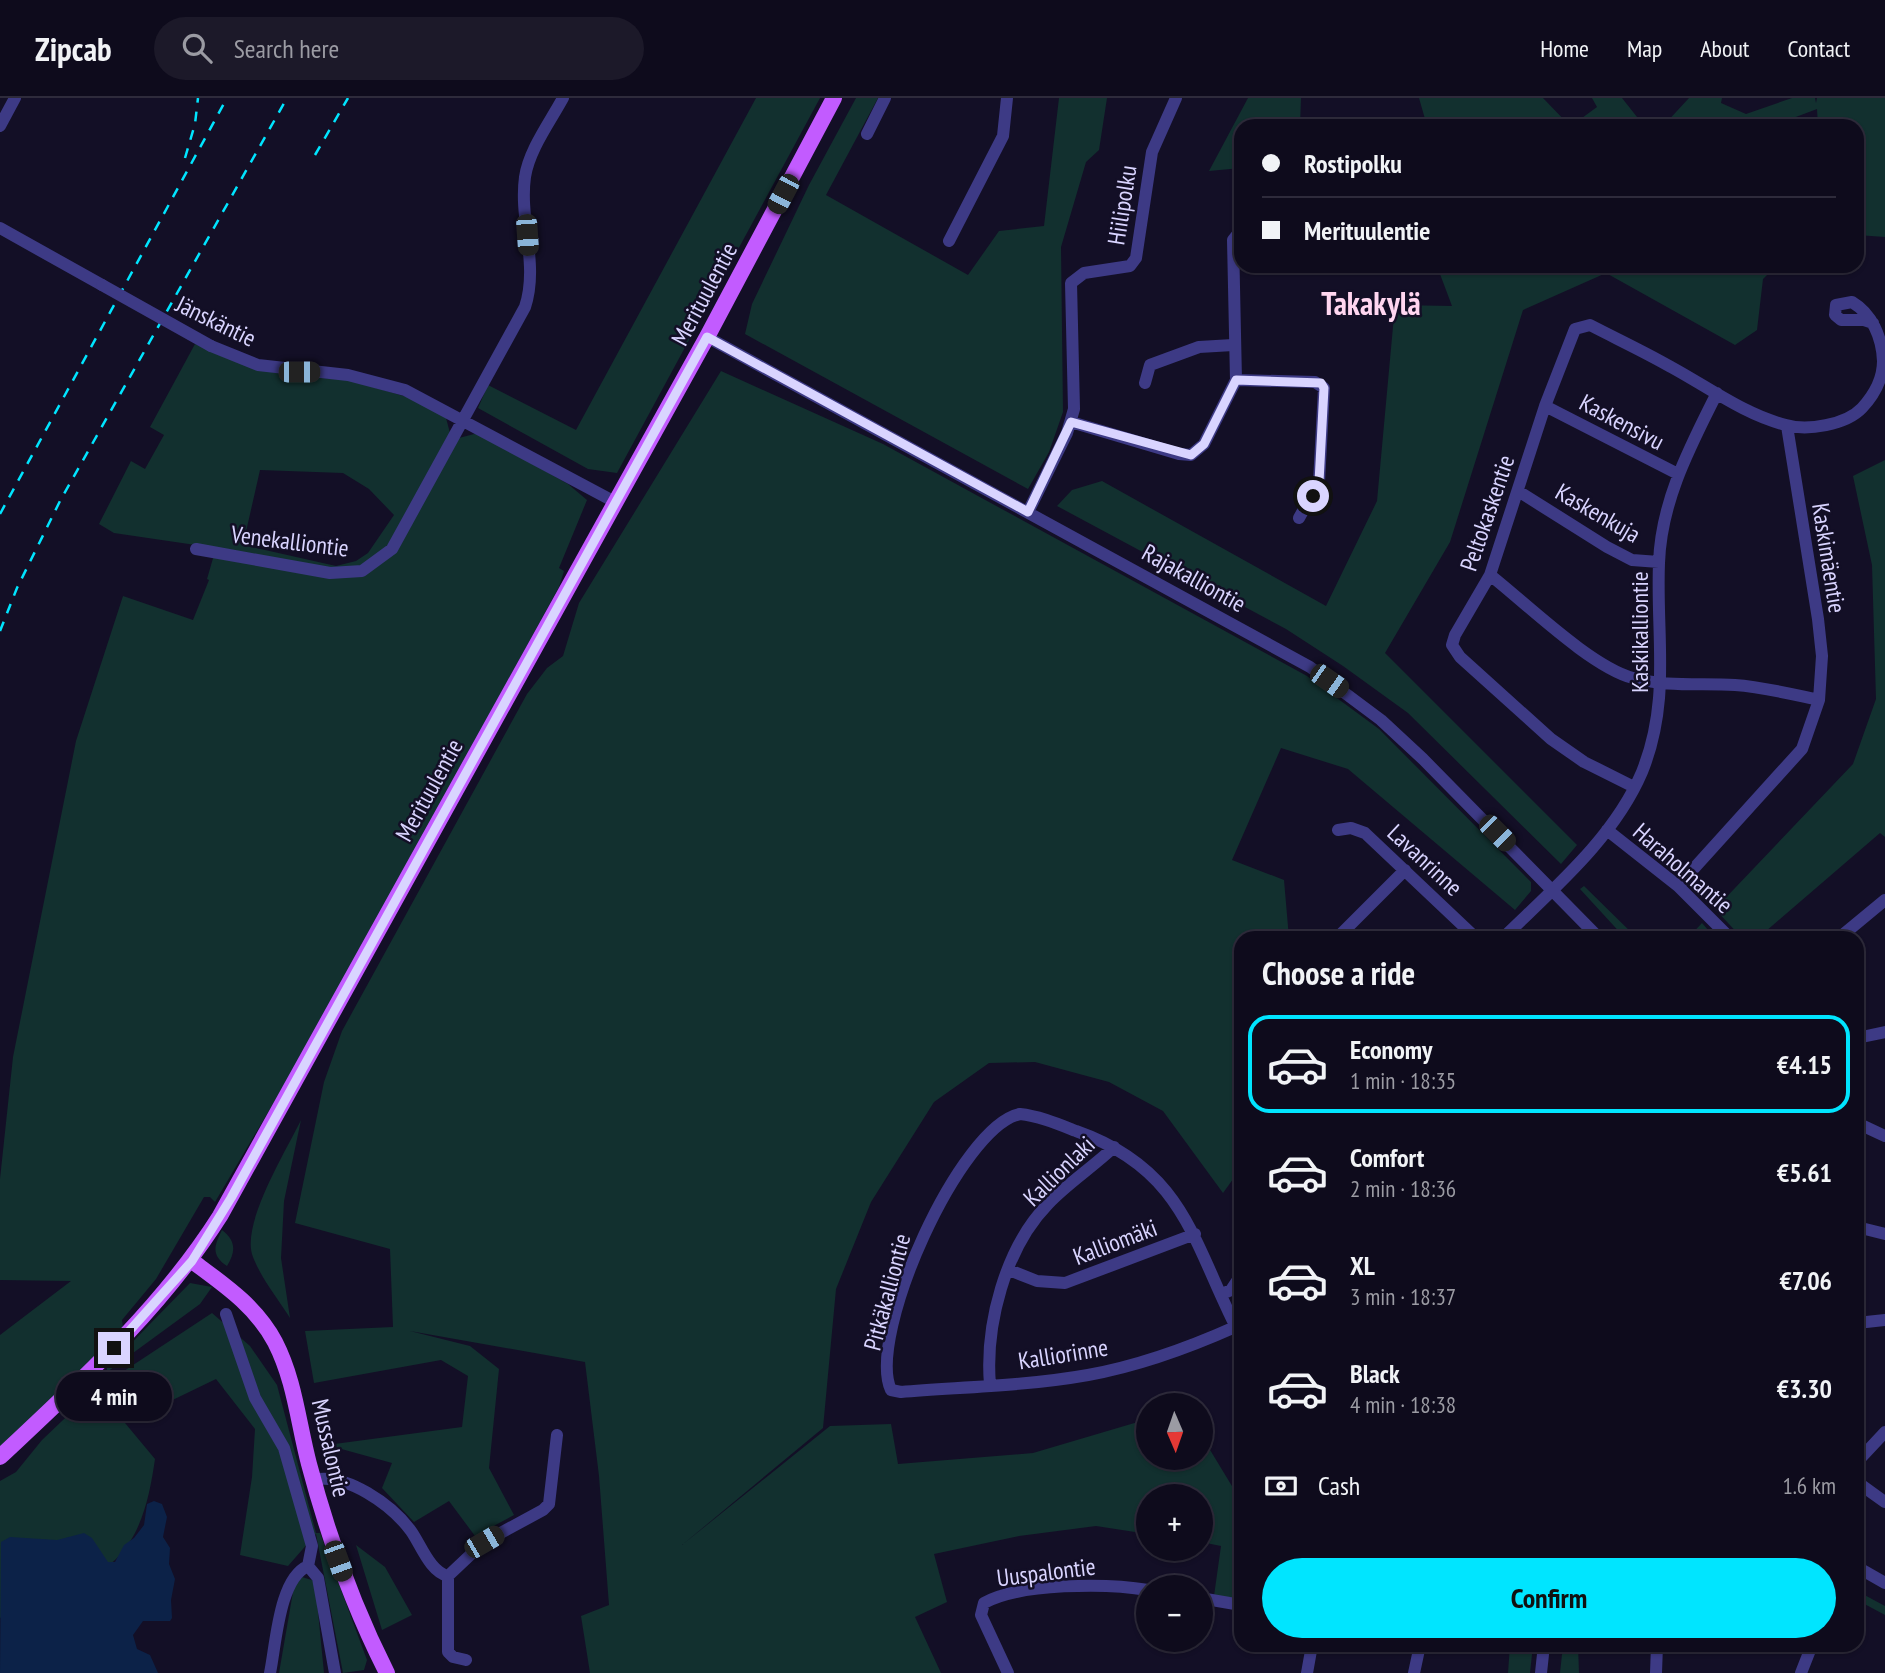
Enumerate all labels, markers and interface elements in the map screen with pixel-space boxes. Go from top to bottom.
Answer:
search box [154,17,644,80]
text: Zipcab [35,27,112,70]
icon: search [178,29,216,67]
text: Search here [234,32,339,65]
text: Home [1540,33,1589,64]
text: Map [1627,33,1662,64]
text: About [1700,33,1749,64]
text: Contact [1787,33,1850,64]
text: Rostipolku [1304,147,1402,180]
street label: Hiilipolku [1100,163,1144,247]
car [764,171,803,217]
car [516,213,539,257]
text: Merituulentie [1304,214,1430,247]
street label: Merituulentie [664,237,744,351]
district label: Takakylä [1321,282,1421,324]
street label: Jänskäntie [170,288,261,354]
car [279,362,321,383]
street label: Kaskensivu [1574,387,1670,457]
street label: Peltokaskentie [1453,451,1521,575]
street label: Kaskenkuja [1550,476,1646,550]
route start [1297,480,1329,512]
street label: Kaskimäentie [1805,501,1853,615]
street label: Venekalliontie [228,518,351,564]
street label: Rajakalliontie [1137,537,1251,619]
street label: Kaskikalliontie [1624,571,1655,693]
car [1306,660,1353,702]
street label: Merituulentie [388,733,470,847]
car [1475,811,1520,855]
street label: Haraholmantie [1627,816,1739,920]
street label: Lavanrinne [1381,817,1469,903]
text: Choose a ride [1262,952,1415,994]
icon: car [1266,1033,1329,1096]
text: Economy [1350,1033,1432,1066]
text: €4.15 [1777,1048,1832,1081]
text: 1 min · 18:35 [1350,1066,1456,1095]
street label: Kallionlaki [1017,1129,1101,1213]
icon: car [1266,1141,1329,1204]
text: Comfort [1350,1141,1424,1174]
text: €5.61 [1777,1156,1832,1189]
text: 2 min · 18:36 [1350,1174,1456,1203]
street label: Kalliomäki [1069,1212,1161,1272]
street label: Pitkäkalliontie [857,1230,917,1354]
icon: car [1266,1249,1329,1312]
text: XL [1350,1249,1375,1282]
text: €7.06 [1779,1264,1832,1297]
text: 3 min · 18:37 [1350,1282,1456,1311]
route end [98,1332,130,1364]
street label: Kalliorinne [1016,1332,1110,1376]
icon: car [1266,1357,1329,1420]
text: Black [1350,1357,1400,1390]
callout: 4 min [56,1372,172,1422]
text: €3.30 [1777,1372,1832,1405]
text: 4 min [91,1382,137,1411]
text: 4 min · 18:38 [1350,1390,1456,1419]
north arrow [1136,1393,1213,1470]
map controls [1136,1393,1213,1652]
street label: Mussalontie [305,1396,357,1500]
icon: cash [1262,1467,1300,1505]
text: Cash [1318,1469,1360,1502]
text: 1.6 km [1782,1471,1836,1500]
button: + [1136,1484,1213,1561]
car [461,1522,508,1562]
car [321,1538,356,1584]
street label: Uuspalontie [995,1551,1097,1593]
button: Confirm [1262,1558,1836,1638]
button: − [1136,1575,1213,1652]

